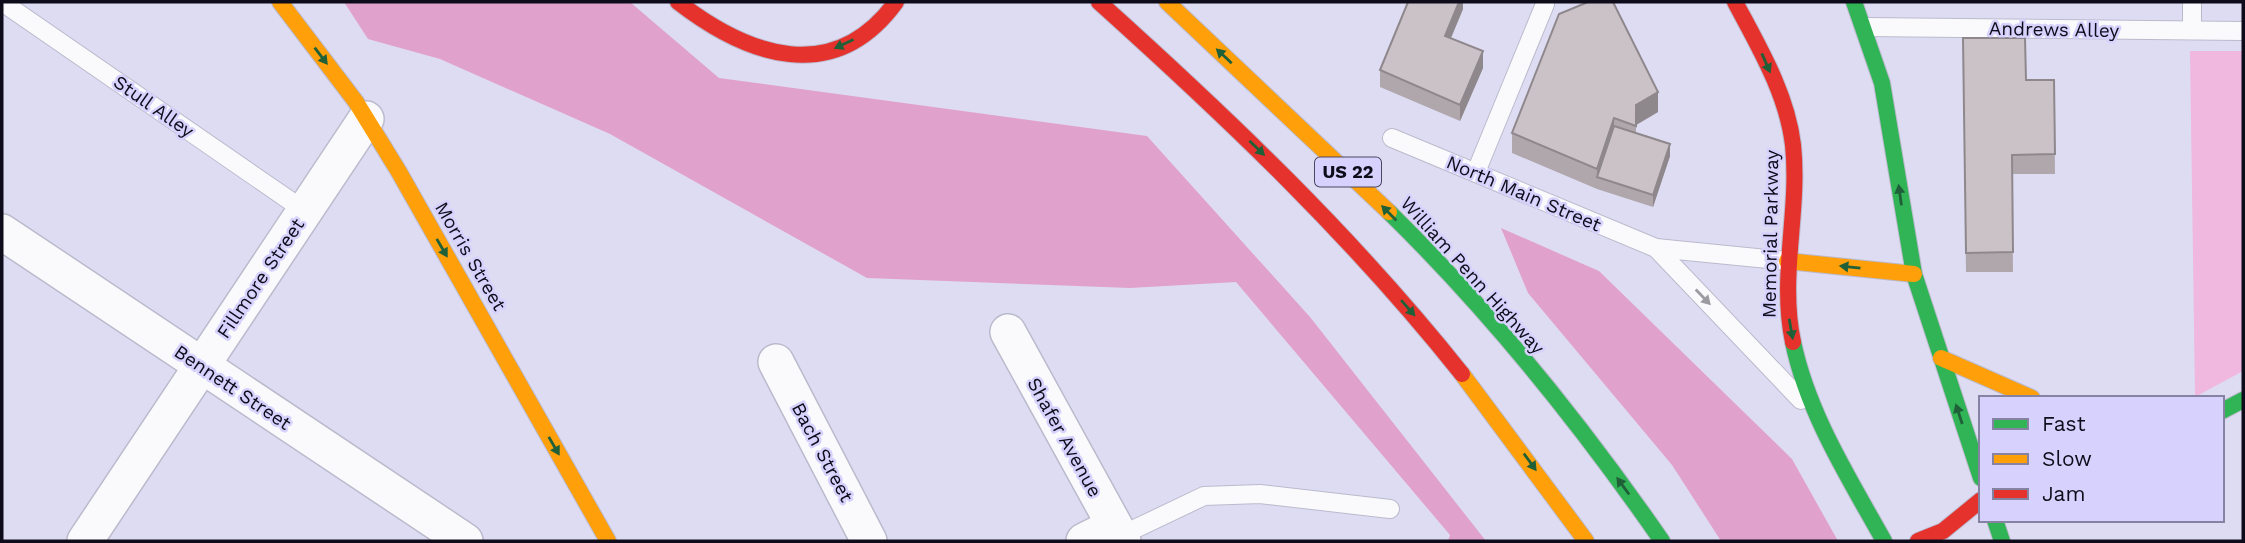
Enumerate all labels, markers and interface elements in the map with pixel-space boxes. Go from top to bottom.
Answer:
street label: Andrews Alley [1989,17,2120,42]
one-way arrow [834,39,854,50]
one-way arrow [313,47,327,65]
one-way arrow [1216,48,1233,64]
one-way arrow [1761,52,1772,73]
street label: Stull Alley [109,70,199,143]
one-way arrow [1248,139,1265,155]
street label: Memorial Parkway [1758,149,1783,318]
street label: North Main Street [1443,150,1605,236]
road number: US 22 [1315,158,1381,187]
one-way arrow [1894,183,1905,205]
street label: William Penn Highway [1396,192,1550,359]
street label: Morris Street [430,198,511,315]
one-way arrow [1381,205,1398,221]
street label: Fillmore Street [212,214,309,343]
one-way arrow [436,239,448,258]
one-way arrow [1839,261,1861,272]
one-way arrow [1694,288,1710,305]
one-way arrow [1400,300,1415,317]
one-way arrow [1785,318,1796,340]
street label: Bennett Street [170,340,296,435]
street label: Shafer Avenue [1022,373,1107,501]
legend [1979,396,2224,522]
street label: Bach Street [787,399,858,506]
one-way arrow [1953,403,1964,424]
text: Fast [2042,411,2086,436]
one-way arrow [548,436,560,456]
text: Slow [2042,446,2092,471]
one-way arrow [1523,453,1537,471]
one-way arrow [1616,477,1630,495]
text: Jam [2042,481,2085,506]

